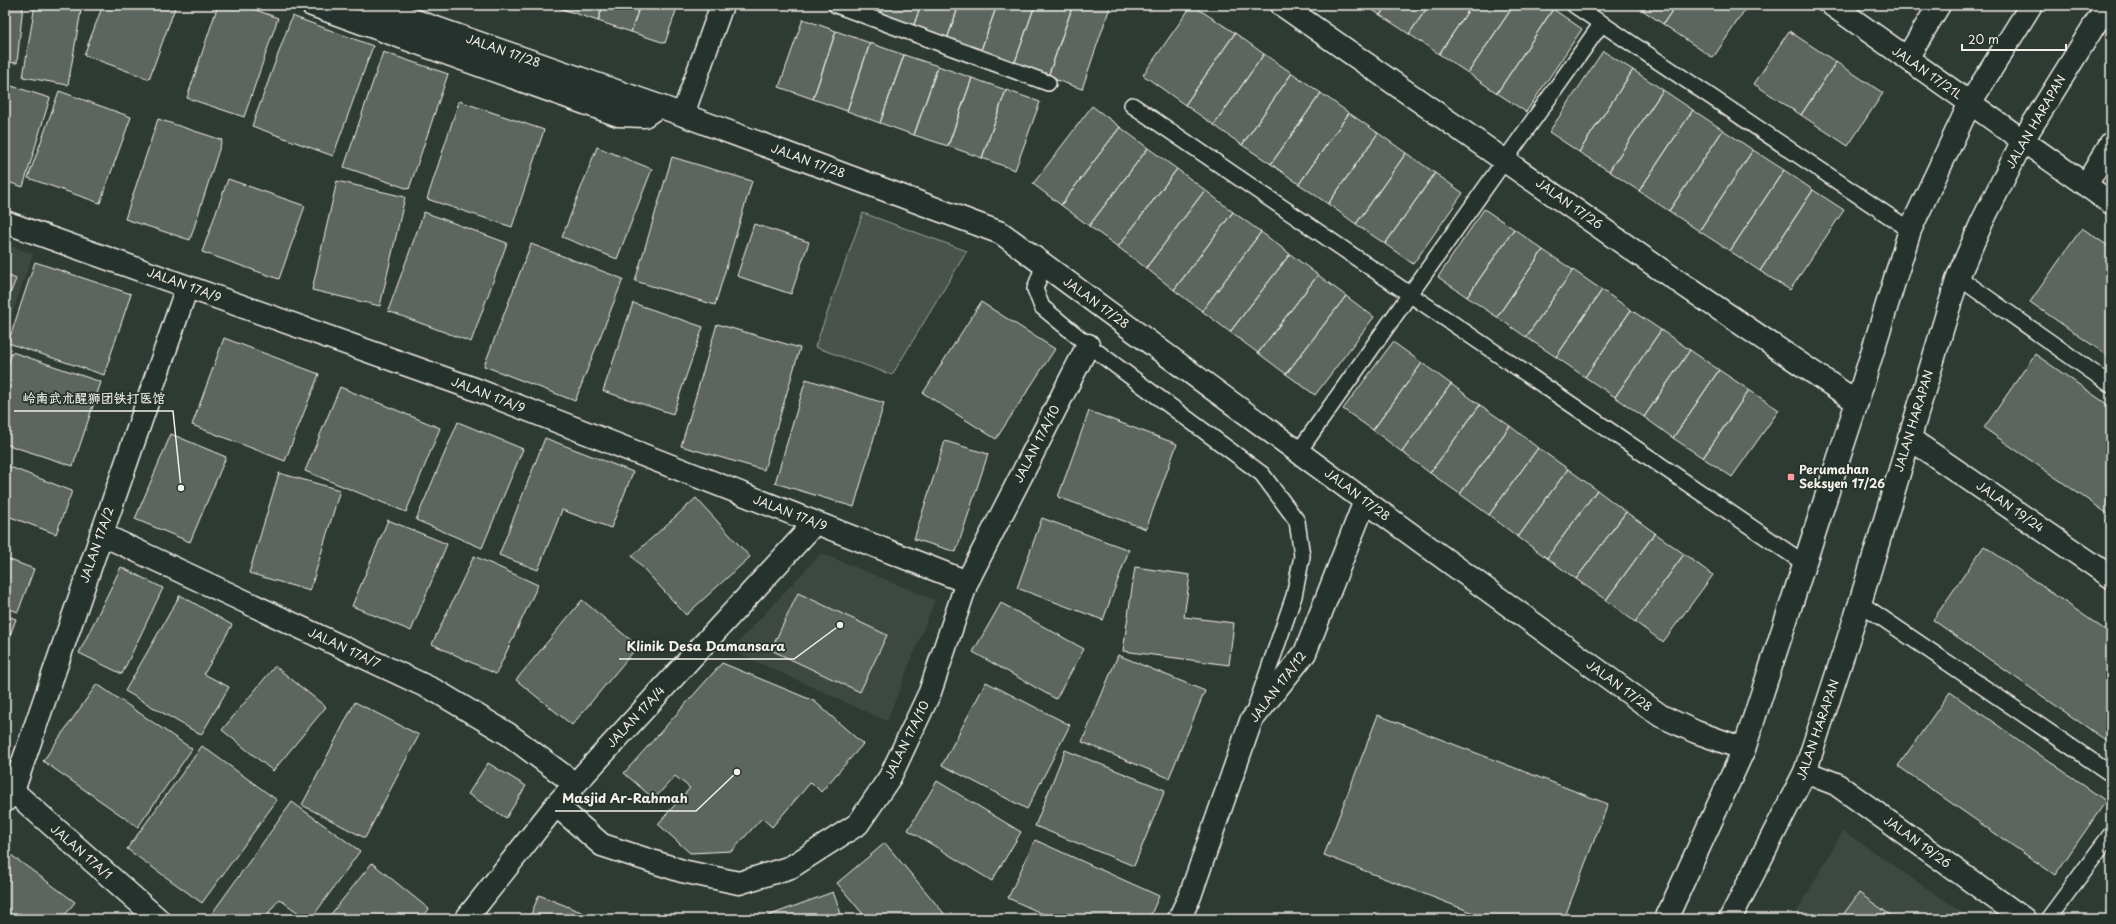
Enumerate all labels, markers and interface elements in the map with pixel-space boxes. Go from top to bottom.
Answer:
scale bar [1962,26,2066,52]
street label: JALAN 17/28 [464,29,543,71]
text: 20 m [1968,30,1999,48]
street label: JALAN 17/21L [1889,41,1967,103]
street label: JALAN HARAPAN [2001,71,2069,172]
street label: JALAN 17/28 [769,138,848,182]
street label: JALAN 17/26 [1532,173,1607,233]
street label: JALAN 17A/9 [145,262,224,306]
street label: JALAN 17/28 [1060,272,1133,332]
street label: JALAN HARAPAN [1889,367,1937,474]
street label: JALAN 17A/9 [449,372,528,416]
callout: 岭南武术醒狮团铁打医馆 [14,386,173,411]
text: 岭南武术醒狮团铁打医馆 [22,388,166,407]
street label: JALAN 17A/10 [1009,401,1064,486]
place label: Perumahan Seksyen 17/26 [1799,460,1885,492]
street label: JALAN 17/28 [1321,464,1394,525]
marker: Perumahan Seksyen 17/26 [1786,472,1796,482]
street label: JALAN 19/24 [1973,476,2048,536]
street label: JALAN 17A/9 [751,490,830,534]
street label: JALAN 17A/2 [75,504,117,585]
street label: JALAN 17A/7 [305,622,384,672]
callout: Klinik Desa Damansara [619,634,794,659]
text: Klinik Desa Damansara [627,636,785,655]
street label: JALAN 17A/12 [1244,647,1310,726]
street label: JALAN 17/28 [1583,655,1656,715]
street label: JALAN HARAPAN [1791,677,1843,783]
street label: JALAN 17A/4 [602,681,669,751]
street label: JALAN 17A/10 [879,697,933,782]
callout: Masjid Ar-Rahmah [555,786,696,811]
text: Masjid Ar-Rahmah [562,788,688,807]
street label: JALAN 19/26 [1880,811,1955,872]
street label: JALAN 17A/1 [47,819,116,883]

